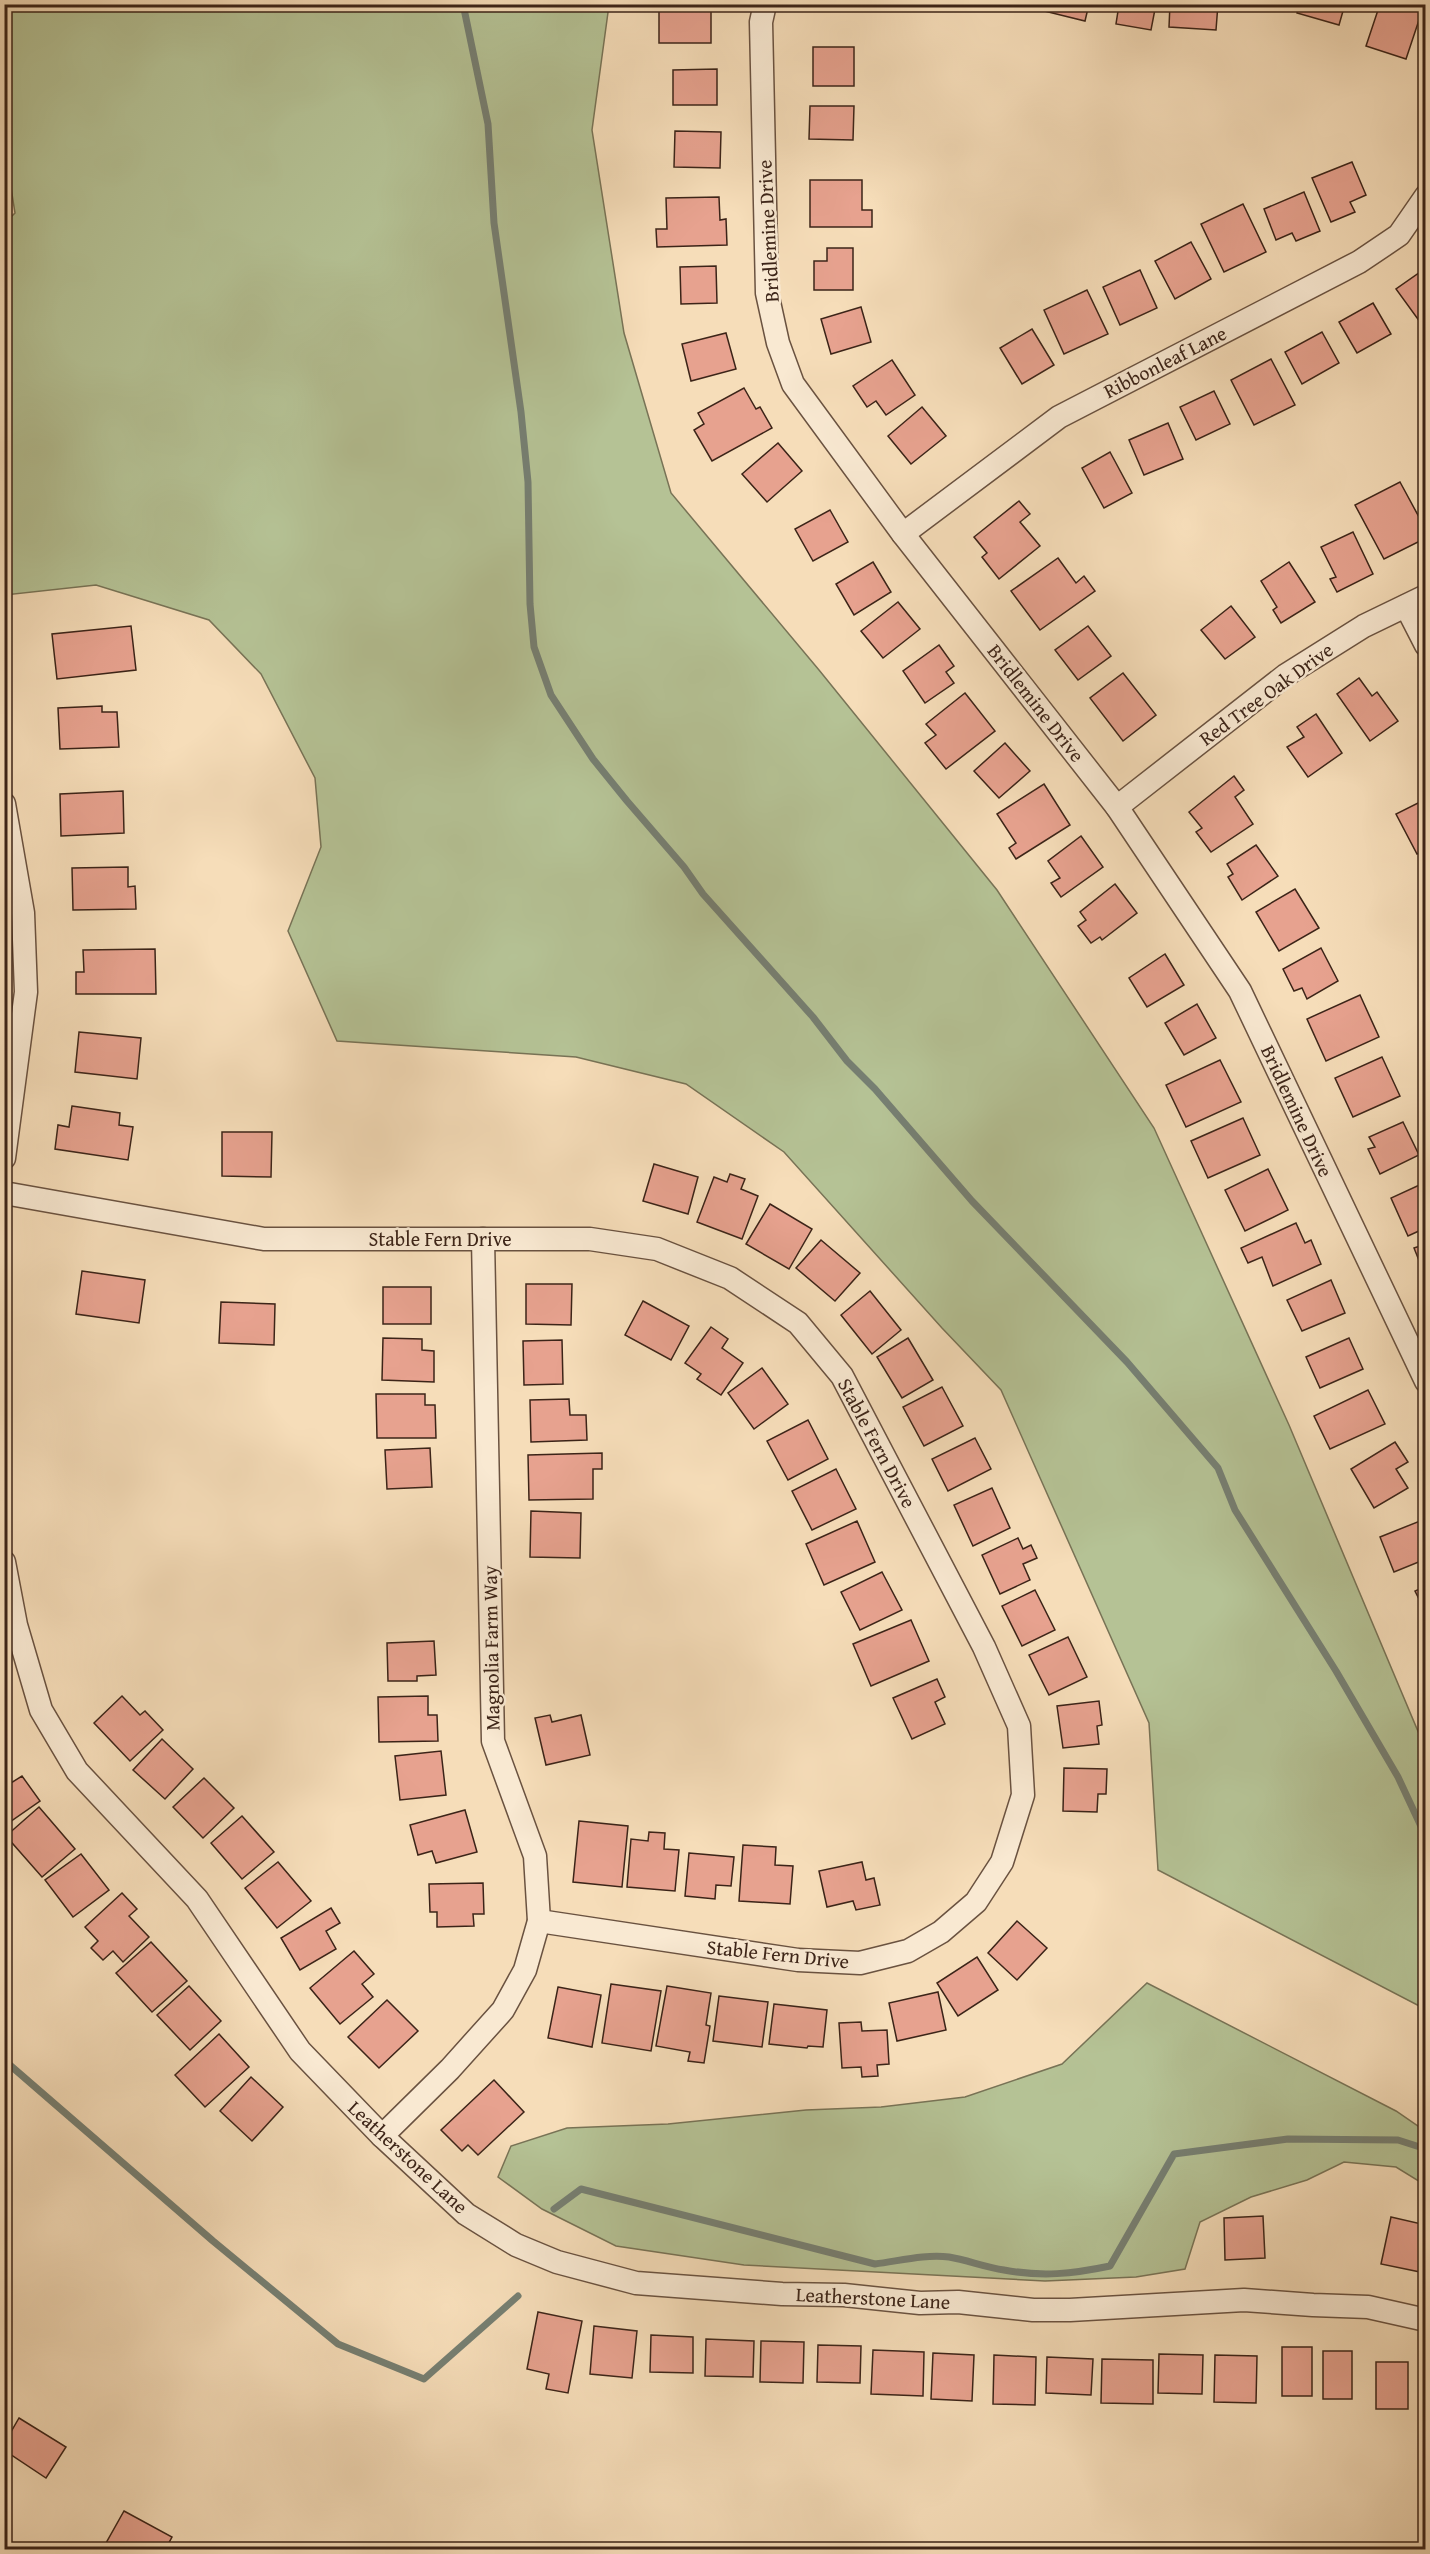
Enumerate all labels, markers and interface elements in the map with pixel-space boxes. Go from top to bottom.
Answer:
street label: Bridlemine Drive [749,159,786,303]
street label: Ribbonleaf Lane [1098,318,1231,405]
street label: Red Tree Oak Drive [1193,635,1339,752]
street label: Bridlemine Drive [981,638,1092,768]
street label: Bridlemine Drive [1254,1040,1341,1182]
street label: Stable Fern Drive [368,1224,512,1253]
street label: Stable Fern Drive [831,1373,924,1513]
street label: Magnolia Farm Way [475,1565,506,1731]
street label: Stable Fern Drive [705,1932,851,1975]
street label: Leatherstone Lane [342,2093,475,2220]
street label: Leatherstone Lane [795,2279,951,2316]

